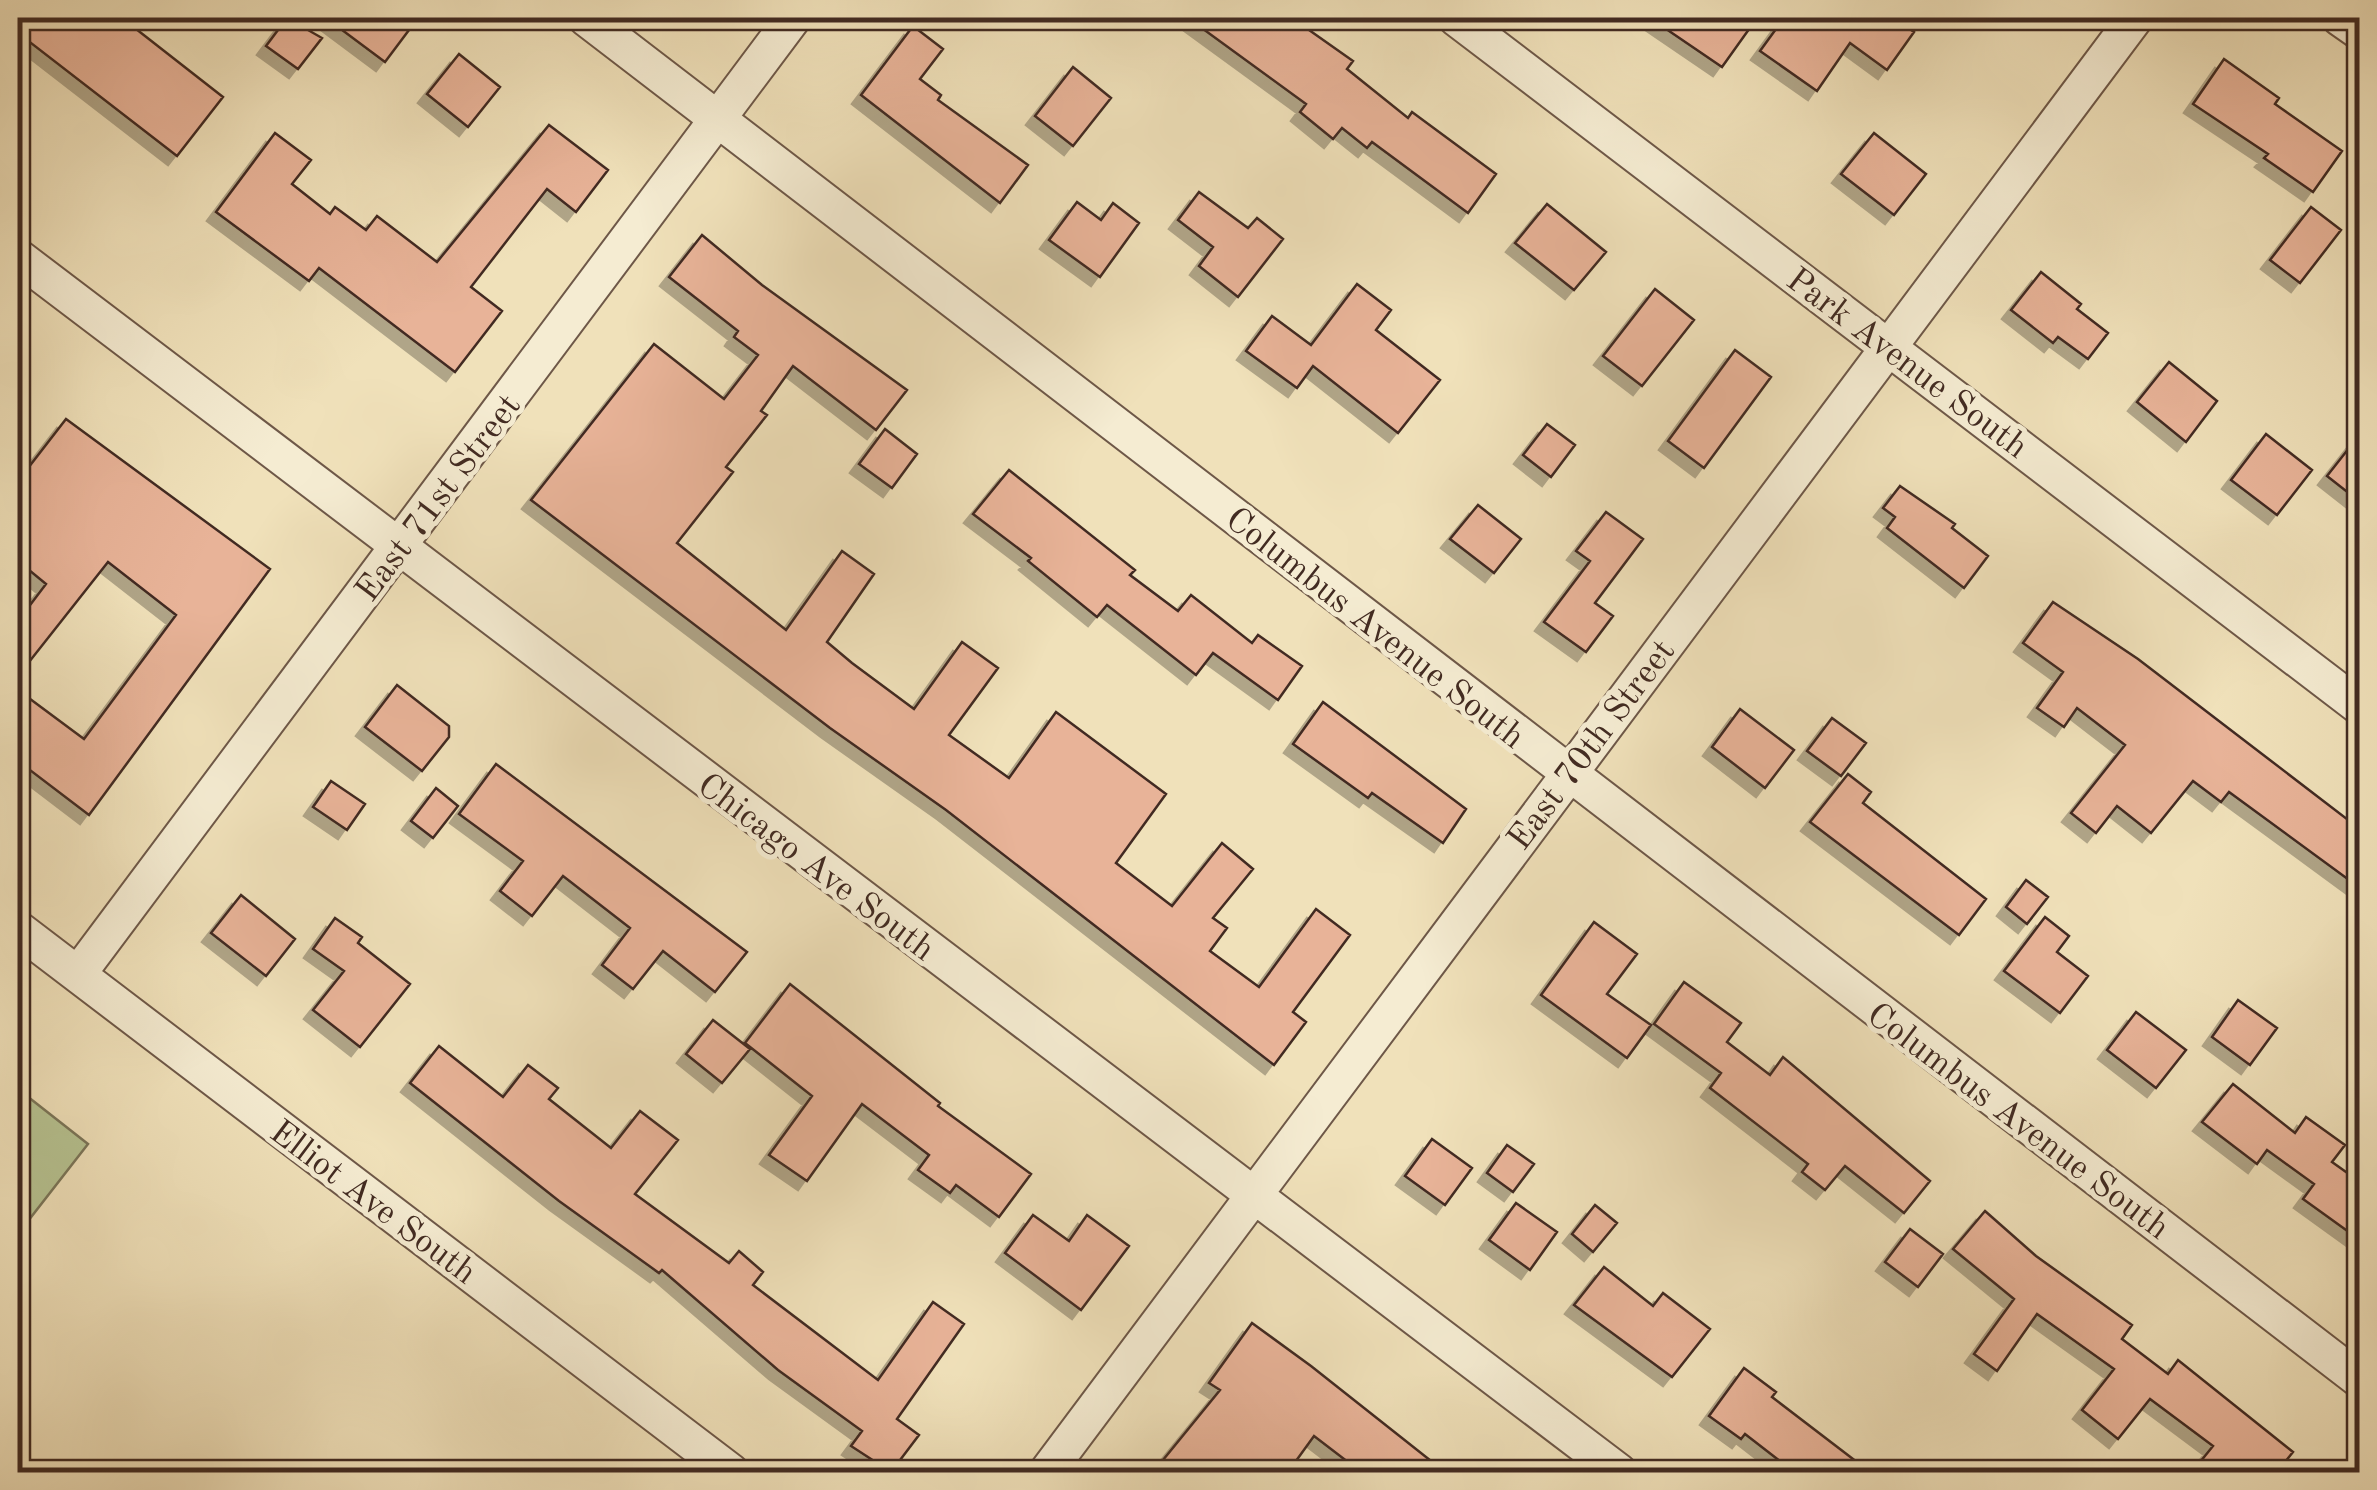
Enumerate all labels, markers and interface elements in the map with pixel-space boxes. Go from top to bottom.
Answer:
street label: Park Avenue South [1779,262,2034,466]
street label: East 71st Street [350,388,528,609]
street label: Columbus Avenue South [1219,502,1530,756]
street label: East 70th Street [1502,634,1682,857]
street label: Chicago Ave South [690,768,941,968]
street label: Columbus Avenue South [1860,997,2175,1247]
street label: Elliot Ave South [263,1114,482,1292]

